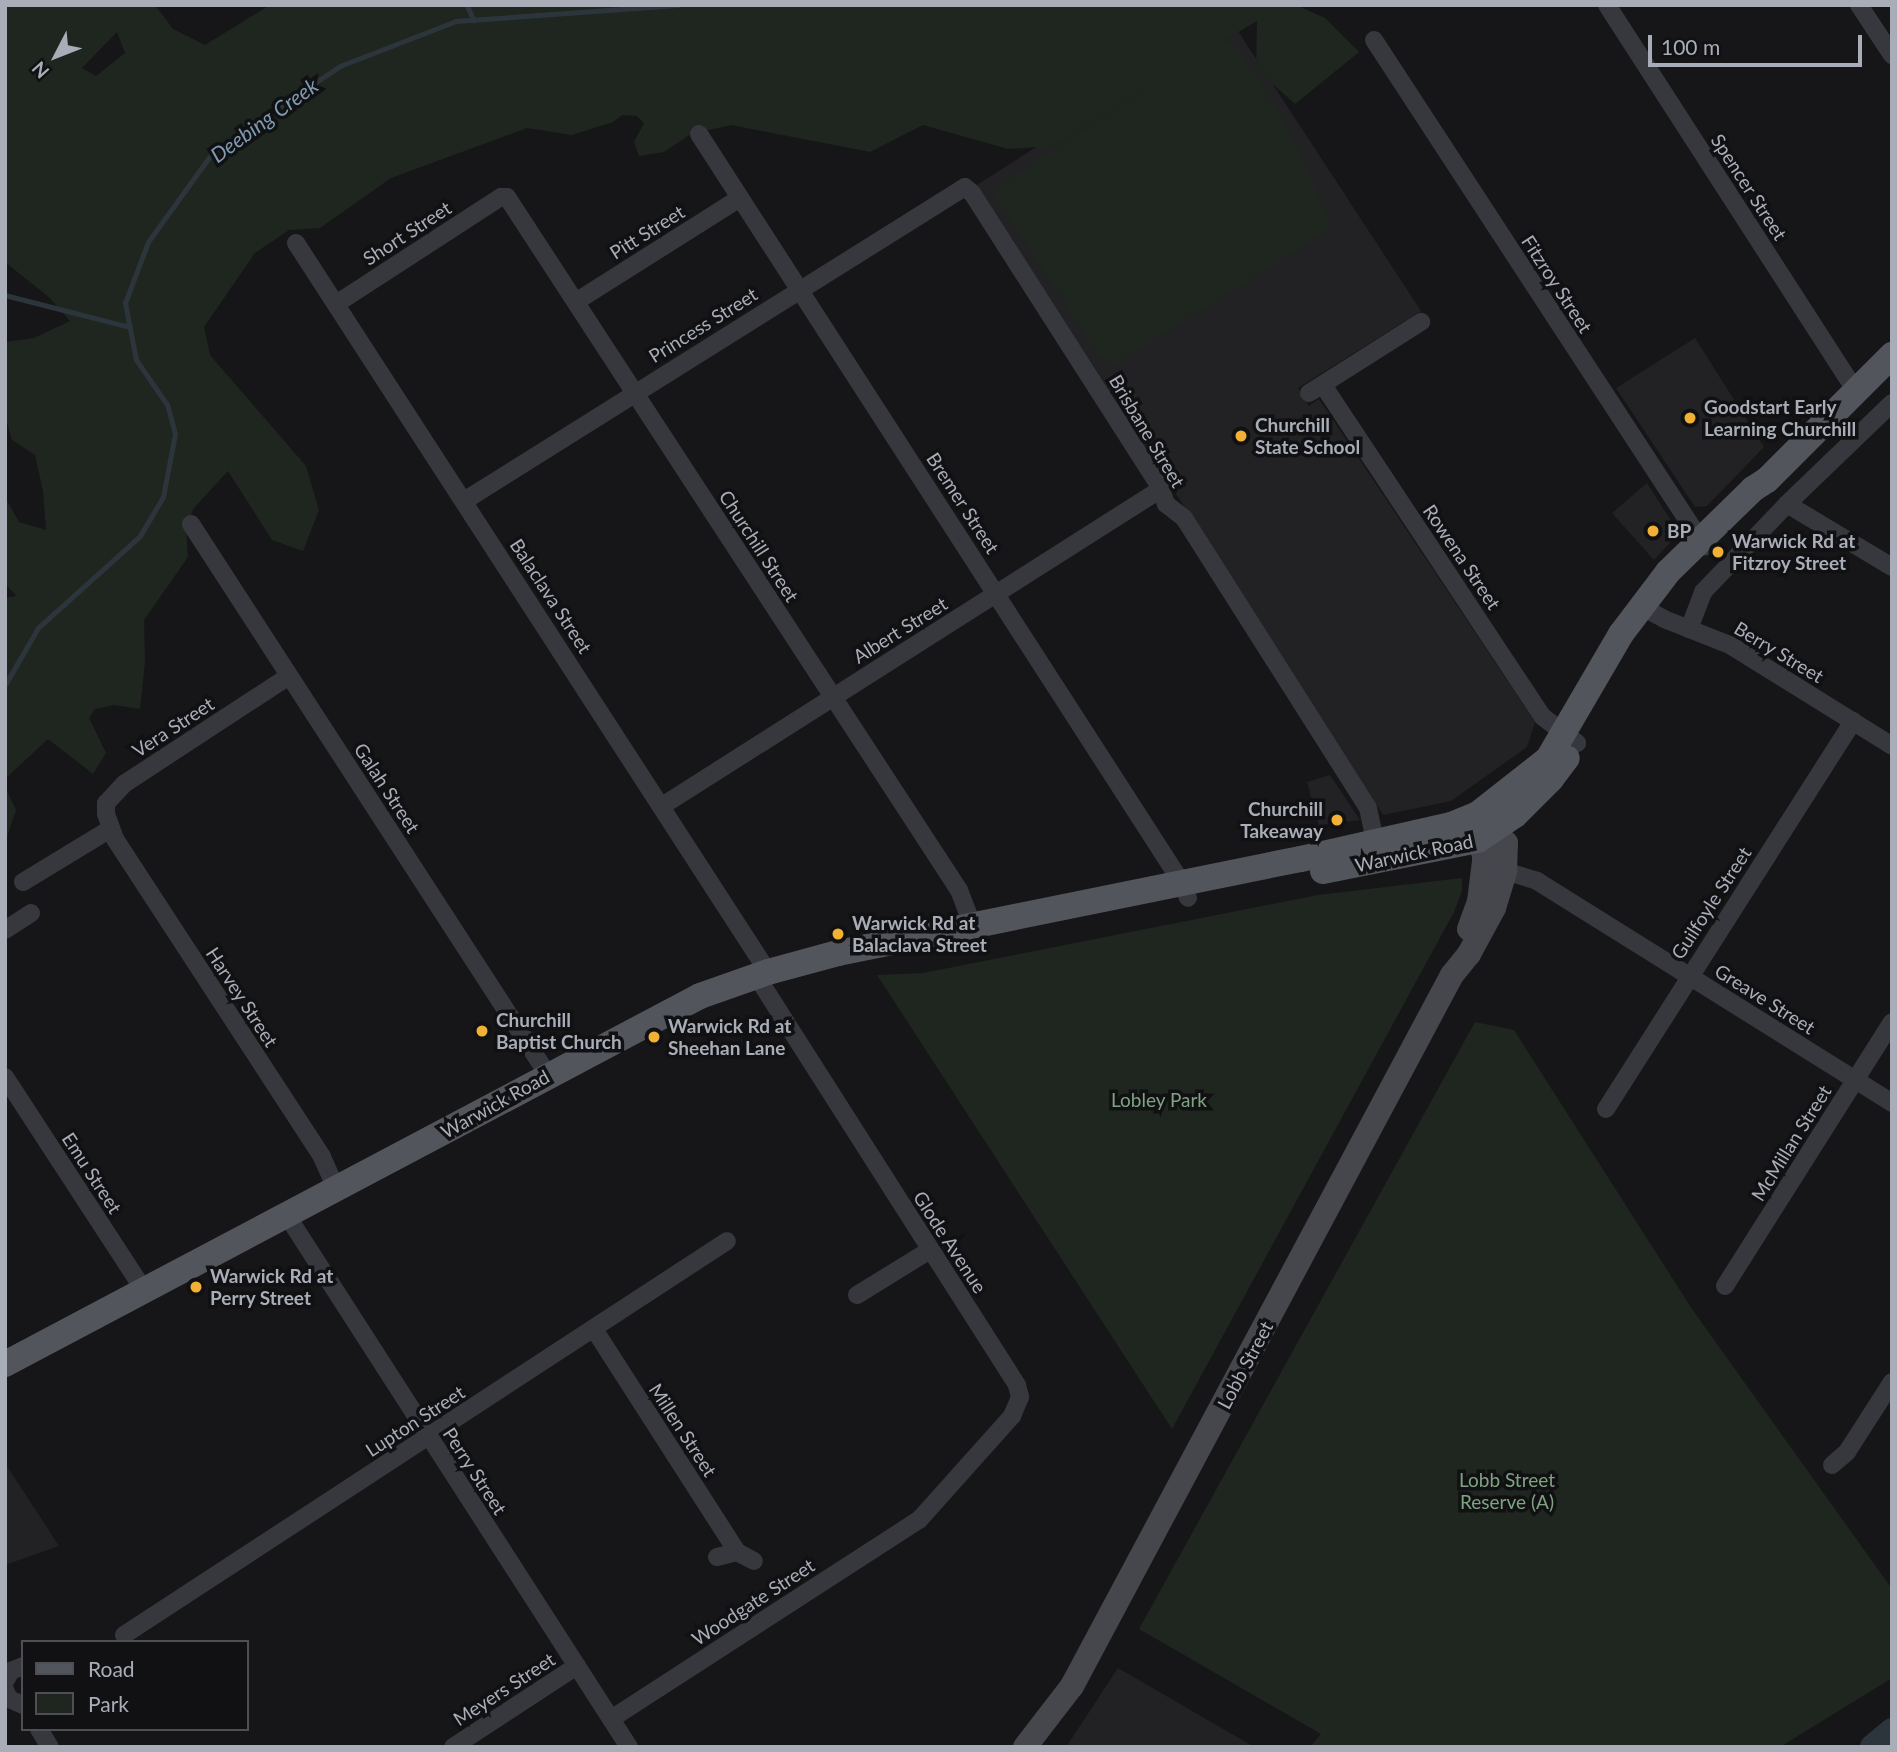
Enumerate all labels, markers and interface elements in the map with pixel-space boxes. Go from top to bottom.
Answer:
north arrow [21,21,91,91]
scale bar [1652,21,1866,65]
text: 100 m [1661,34,1720,59]
text: N [27,57,53,84]
water label: Deebing Creek [205,73,323,167]
street label: Spencer Street [1706,130,1792,244]
street label: Short Street [359,196,455,270]
street label: Pitt Street [605,200,689,264]
street label: Fitzroy Street [1517,231,1597,337]
street label: Princess Street [645,283,761,367]
street label: Brisbane Street [1104,371,1190,491]
place label: Goodstart Early Learning Churchill [1704,396,1856,440]
marker: Goodstart Early Learning Churchill [1682,410,1698,426]
place label: Churchill State School [1255,414,1360,458]
marker: Churchill State School [1233,428,1249,444]
street label: Bremer Street [922,448,1004,558]
street label: Churchill Street [714,486,804,606]
street label: Rowena Street [1419,500,1505,614]
place label: BP [1667,520,1691,542]
marker: BP [1645,523,1661,539]
place label: Warwick Rd at Fitzroy Street [1732,530,1855,574]
street label: Balaclava Street [505,534,597,658]
marker: Warwick Rd at Fitzroy Street [1710,544,1726,560]
street label: Albert Street [849,592,951,668]
street label: Berry Street [1730,616,1828,688]
street label: Vera Street [128,692,218,762]
street label: Galah Street [349,739,425,837]
place label: Churchill Takeaway [1240,798,1323,842]
marker: Churchill Takeaway [1329,812,1345,828]
street label: Warwick Road [1353,829,1475,877]
street label: Guilfoyle Street [1666,843,1756,963]
place label: Warwick Rd at Balaclava Street [852,912,987,956]
marker: Warwick Rd at Balaclava Street [830,926,846,942]
street label: Harvey Street [201,943,283,1051]
street label: Greave Street [1711,959,1819,1039]
place label: Churchill Baptist Church [496,1009,622,1053]
place label: Warwick Rd at Sheehan Lane [668,1015,791,1059]
marker: Churchill Baptist Church [474,1023,490,1039]
marker: Warwick Rd at Sheehan Lane [646,1029,662,1045]
street label: Warwick Road [437,1065,553,1143]
street label: McMillan Street [1746,1081,1836,1205]
park label: Lobley Park [1111,1089,1207,1111]
street label: Emu Street [57,1128,127,1218]
street label: Glode Avenue [908,1187,992,1297]
place label: Warwick Rd at Perry Street [210,1265,333,1309]
marker: Warwick Rd at Perry Street [188,1279,204,1295]
street label: Lobb Street [1212,1317,1278,1413]
street label: Millen Street [644,1379,722,1481]
street label: Lupton Street [361,1381,469,1461]
street label: Perry Street [438,1423,512,1519]
park label: Lobb Street Reserve (A) [1459,1469,1555,1513]
street label: Woodgate Street [687,1554,819,1650]
legend [21,1640,248,1731]
street label: Meyers Street [449,1648,559,1730]
text: Road [88,1656,135,1681]
text: Park [88,1691,129,1716]

